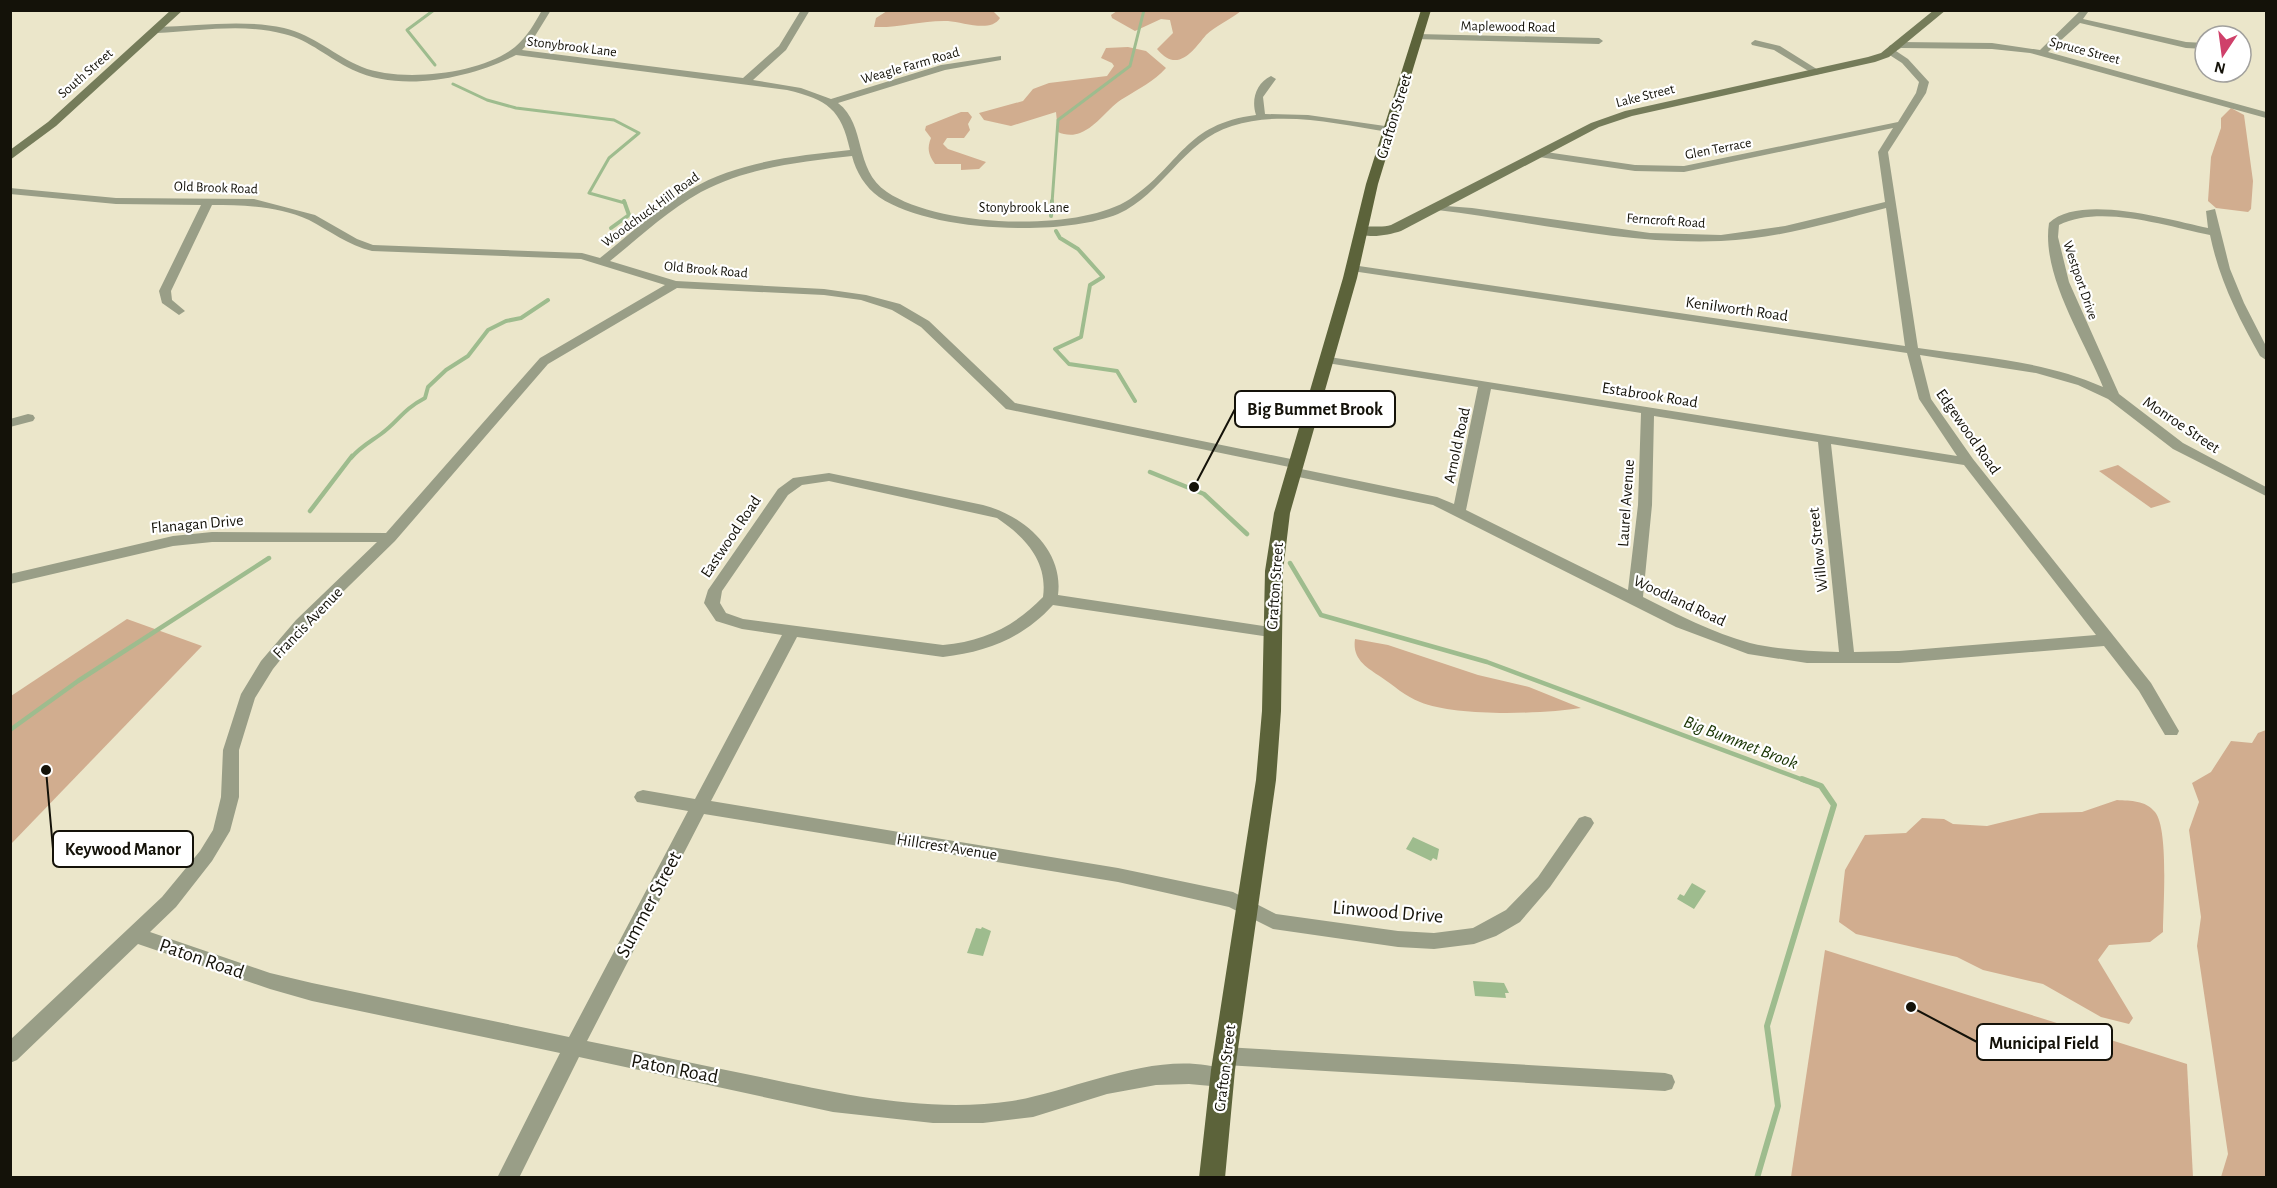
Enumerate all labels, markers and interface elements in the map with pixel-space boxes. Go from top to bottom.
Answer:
street label: Maplewood Road [1460,19,1556,35]
north arrow [2193,24,2253,84]
street label: Stonybrook Lane [526,35,618,59]
street label: Spruce Street [2048,35,2122,67]
street label: Weagle Farm Road [859,45,961,87]
street label: South Street [56,46,116,101]
text: N [2213,59,2227,77]
street label: Grafton Street [1373,72,1414,161]
street label: Lake Street [1614,82,1677,110]
street label: Glen Terrace [1684,136,1753,162]
street label: Woodchuck Hill Road [599,170,702,250]
street label: Old Brook Road [174,180,258,196]
street label: Stonybrook Lane [979,201,1069,215]
street label: Ferncroft Road [1626,211,1706,231]
street label: Westport Drive [2060,239,2100,321]
street label: Old Brook Road [663,259,748,281]
street label: Kenilworth Road [1685,294,1789,324]
street label: Estabrook Road [1601,380,1699,410]
street label: Edgewood Road [1933,386,2003,477]
callout: Big Bummet Brook [1235,391,1395,427]
street label: Monroe Street [2140,393,2223,456]
text: Big Bummet Brook [1247,401,1383,419]
street label: Arnold Road [1441,406,1473,485]
street label: Laurel Avenue [1615,459,1637,547]
street label: Eastwood Road [698,493,764,580]
street label: Willow Street [1806,507,1830,593]
street label: Flanagan Drive [150,512,244,536]
street label: Grafton Street [1264,542,1286,630]
street label: Woodland Road [1631,573,1728,629]
street label: Francis Avenue [270,584,345,661]
water label: Big Bummet Brook [1681,713,1800,773]
callout: Keywood Manor [53,831,193,867]
street label: Hillcrest Avenue [895,831,998,863]
text: Keywood Manor [65,841,182,859]
street label: Summer Street [613,847,686,961]
street label: Linwood Drive [1332,897,1444,927]
street label: Paton Road [157,935,247,983]
street label: Grafton Street [1212,1024,1238,1113]
callout: Municipal Field [1977,1024,2112,1060]
text: Municipal Field [1989,1035,2100,1053]
street label: Paton Road [630,1051,720,1087]

